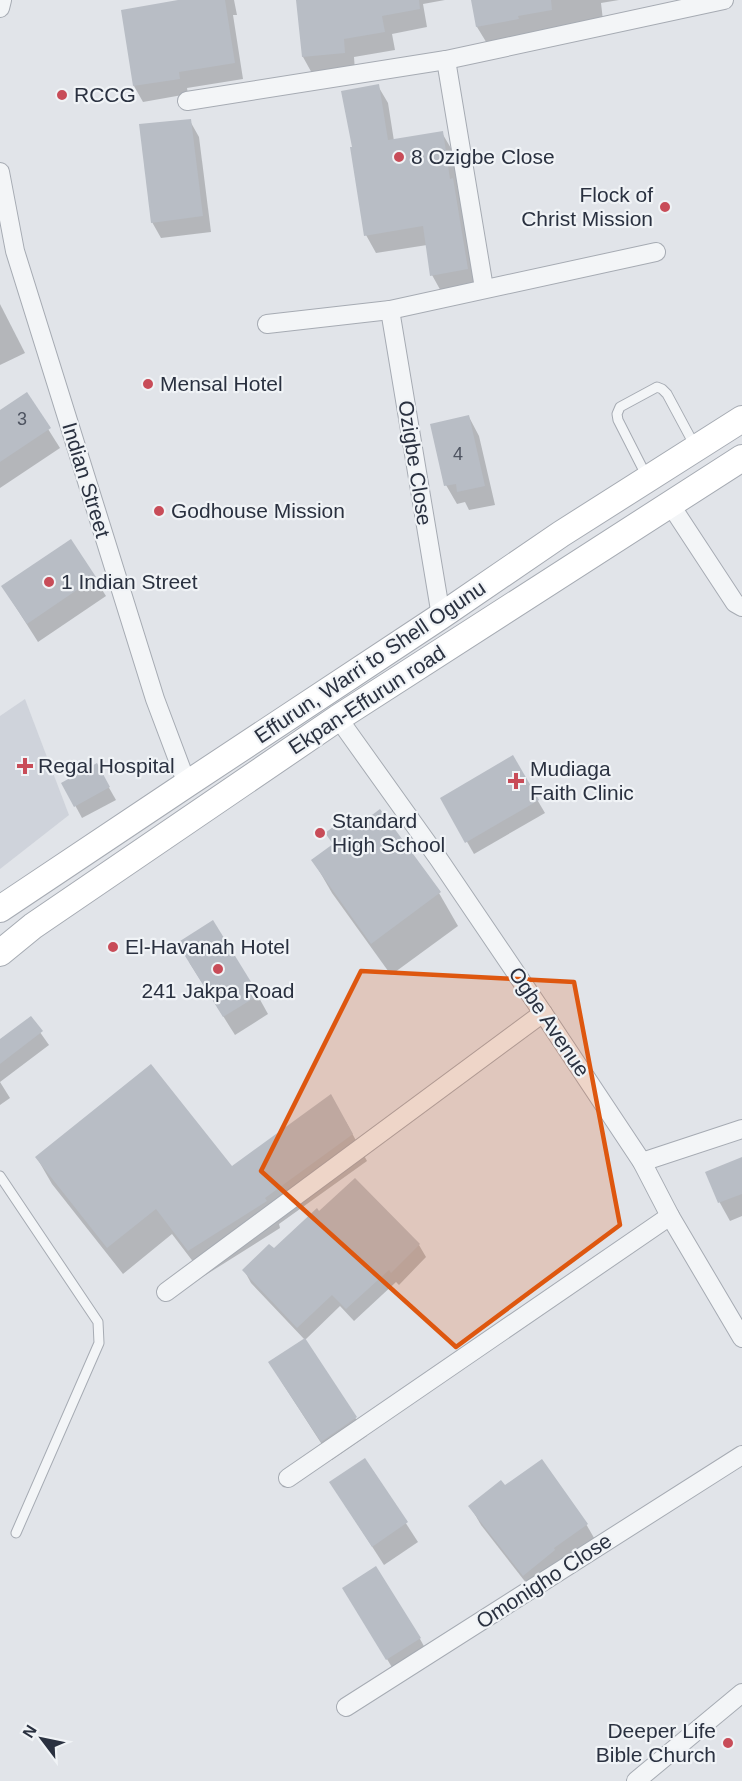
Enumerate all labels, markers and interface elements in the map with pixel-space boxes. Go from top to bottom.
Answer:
place label: RCCG [74,83,136,106]
marker: RCCG [55,88,69,102]
place label: 8 Ozigbe Close [411,145,555,168]
marker: 8 Ozigbe Close [392,150,406,164]
place label: Flock of Christ Mission [521,183,653,230]
marker: Flock of Christ Mission [658,200,672,214]
place label: Mensal Hotel [160,372,283,395]
marker: Mensal Hotel [141,377,155,391]
street label: Ozigbe Close [394,399,437,527]
house number: 3 [17,409,27,429]
street label: Indian Street [58,420,115,540]
house number: 4 [453,444,463,464]
place label: Godhouse Mission [171,499,345,522]
marker: Godhouse Mission [152,504,166,518]
place label: 1 Indian Street [61,570,198,593]
marker: 1 Indian Street [42,575,56,589]
street label: Effurun, Warri to Shell Ogunu [250,576,489,747]
street label: Ekpan-Effurun road [284,640,449,759]
place label: Regal Hospital [38,754,175,777]
marker: Regal Hospital [16,757,34,775]
place label: Mudiaga Faith Clinic [530,757,634,804]
marker: Mudiaga Faith Clinic [507,772,525,790]
place label: Standard High School [332,809,445,856]
marker: Standard High School [313,826,327,840]
place label: El-Havanah Hotel [125,935,290,958]
marker: El-Havanah Hotel [106,940,120,954]
marker: 241 Jakpa Road [211,962,225,976]
street label: Ogbe Avenue [504,963,594,1081]
place label: 241 Jakpa Road [142,979,294,1002]
street label: Omonigho Close [472,1528,616,1633]
north arrow [12,1709,72,1769]
place label: Deeper Life Bible Church [596,1719,716,1766]
text: N [19,1722,40,1741]
marker: Deeper Life Bible Church [721,1736,735,1750]

